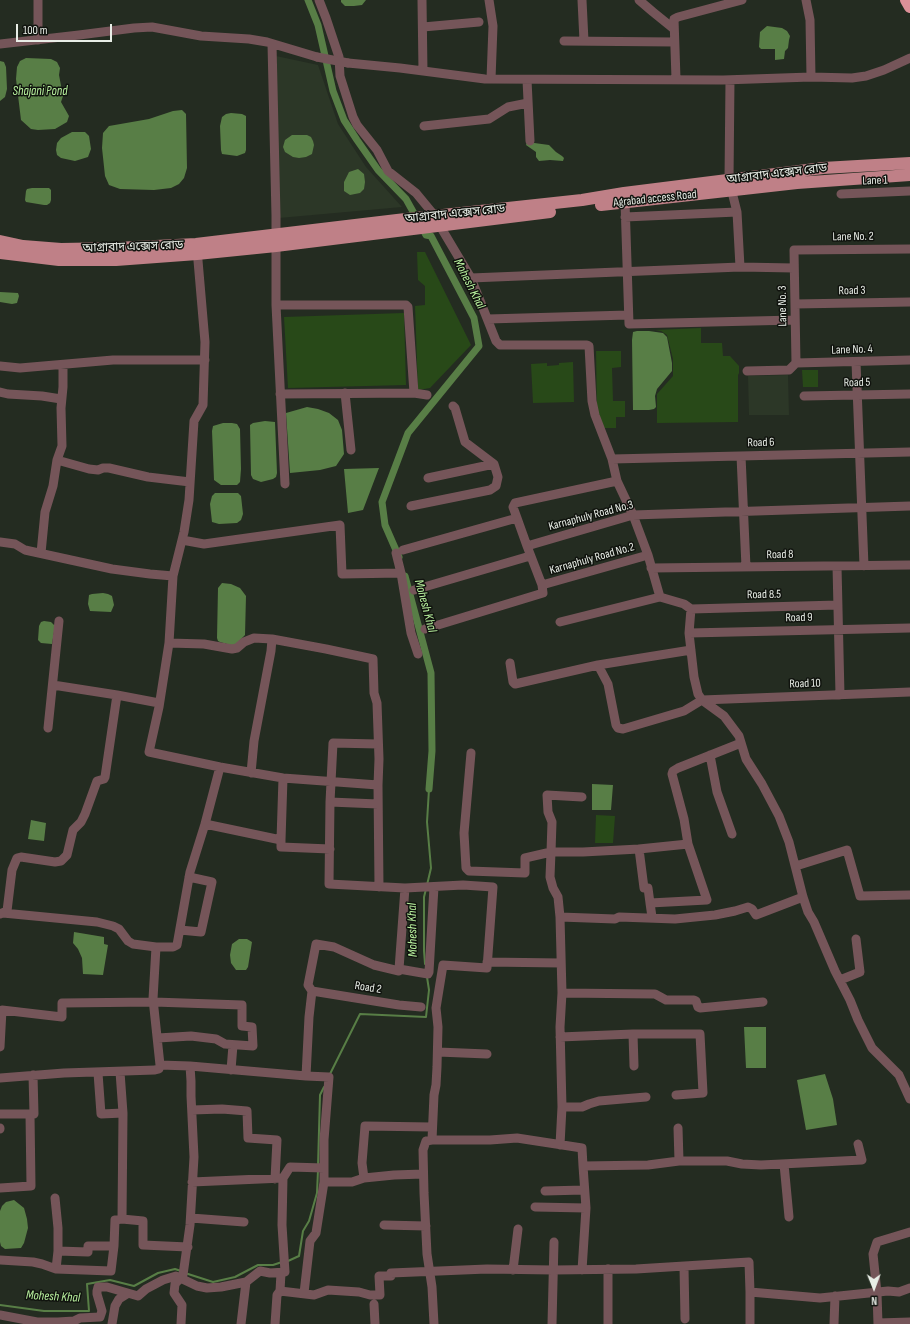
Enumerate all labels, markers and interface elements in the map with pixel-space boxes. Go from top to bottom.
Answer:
scale bar [18,16,114,42]
text: 100 m [23,23,48,38]
water label: Shajani Pond [13,84,67,100]
street label: আগ্রাবাদ এক্সেস রোড [726,161,828,187]
street label: Lane 1 [862,173,888,189]
street label: Agrabad access Road [613,187,697,211]
street label: আগ্রাবাদ এক্সেস রোড [404,202,506,226]
street label: Lane No. 2 [832,229,874,245]
street label: আগ্রাবাদ এক্সেস রোড [82,238,184,256]
water label: Mohesh Khal [450,256,488,312]
street label: Road 3 [838,284,866,298]
street label: Lane No. 3 [775,285,791,327]
street label: Lane No. 4 [831,342,873,358]
street label: Road 5 [844,376,870,390]
street label: Road 6 [747,436,775,450]
street label: Karnaphuly Road No.3 [547,498,635,534]
street label: Karnaphuly Road No.2 [548,540,636,578]
street label: Road 8 [766,548,794,562]
water label: Mohesh Khal [410,578,440,634]
street label: Road 8.5 [747,588,781,602]
street label: Road 9 [785,611,813,625]
street label: Road 10 [789,676,821,692]
water label: Mohesh Khal [405,903,421,957]
street label: Road 2 [354,979,382,997]
north arrow [854,1268,894,1308]
water label: Mohesh Khal [25,1288,81,1306]
text: N [871,1294,877,1307]

